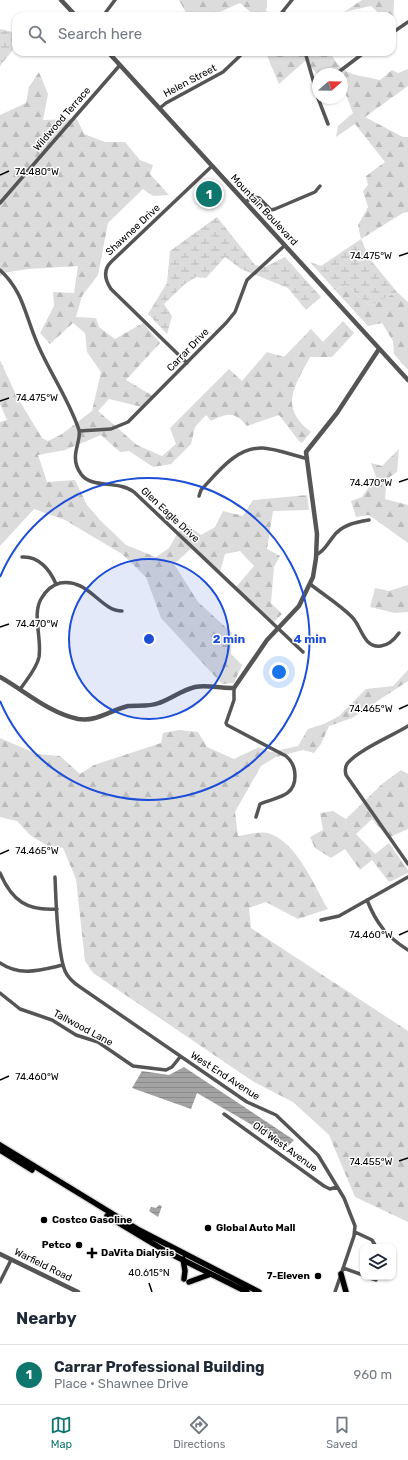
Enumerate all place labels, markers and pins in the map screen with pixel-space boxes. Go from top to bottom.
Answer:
pin: 1 [196,179,222,209]
centre of rings [142,632,156,646]
place label: Costco Gasoline [52,1214,132,1226]
marker: Costco Gasoline [39,1215,49,1225]
place label: Global Auto Mall [216,1222,296,1234]
marker: Global Auto Mall [203,1223,213,1233]
place label: Petco [42,1239,71,1251]
marker: Petco [74,1240,84,1250]
marker: DaVita Dialysis [86,1247,98,1259]
place label: DaVita Dialysis [101,1247,175,1259]
place label: 7-Eleven [267,1270,310,1282]
marker: 7-Eleven [313,1271,323,1281]

